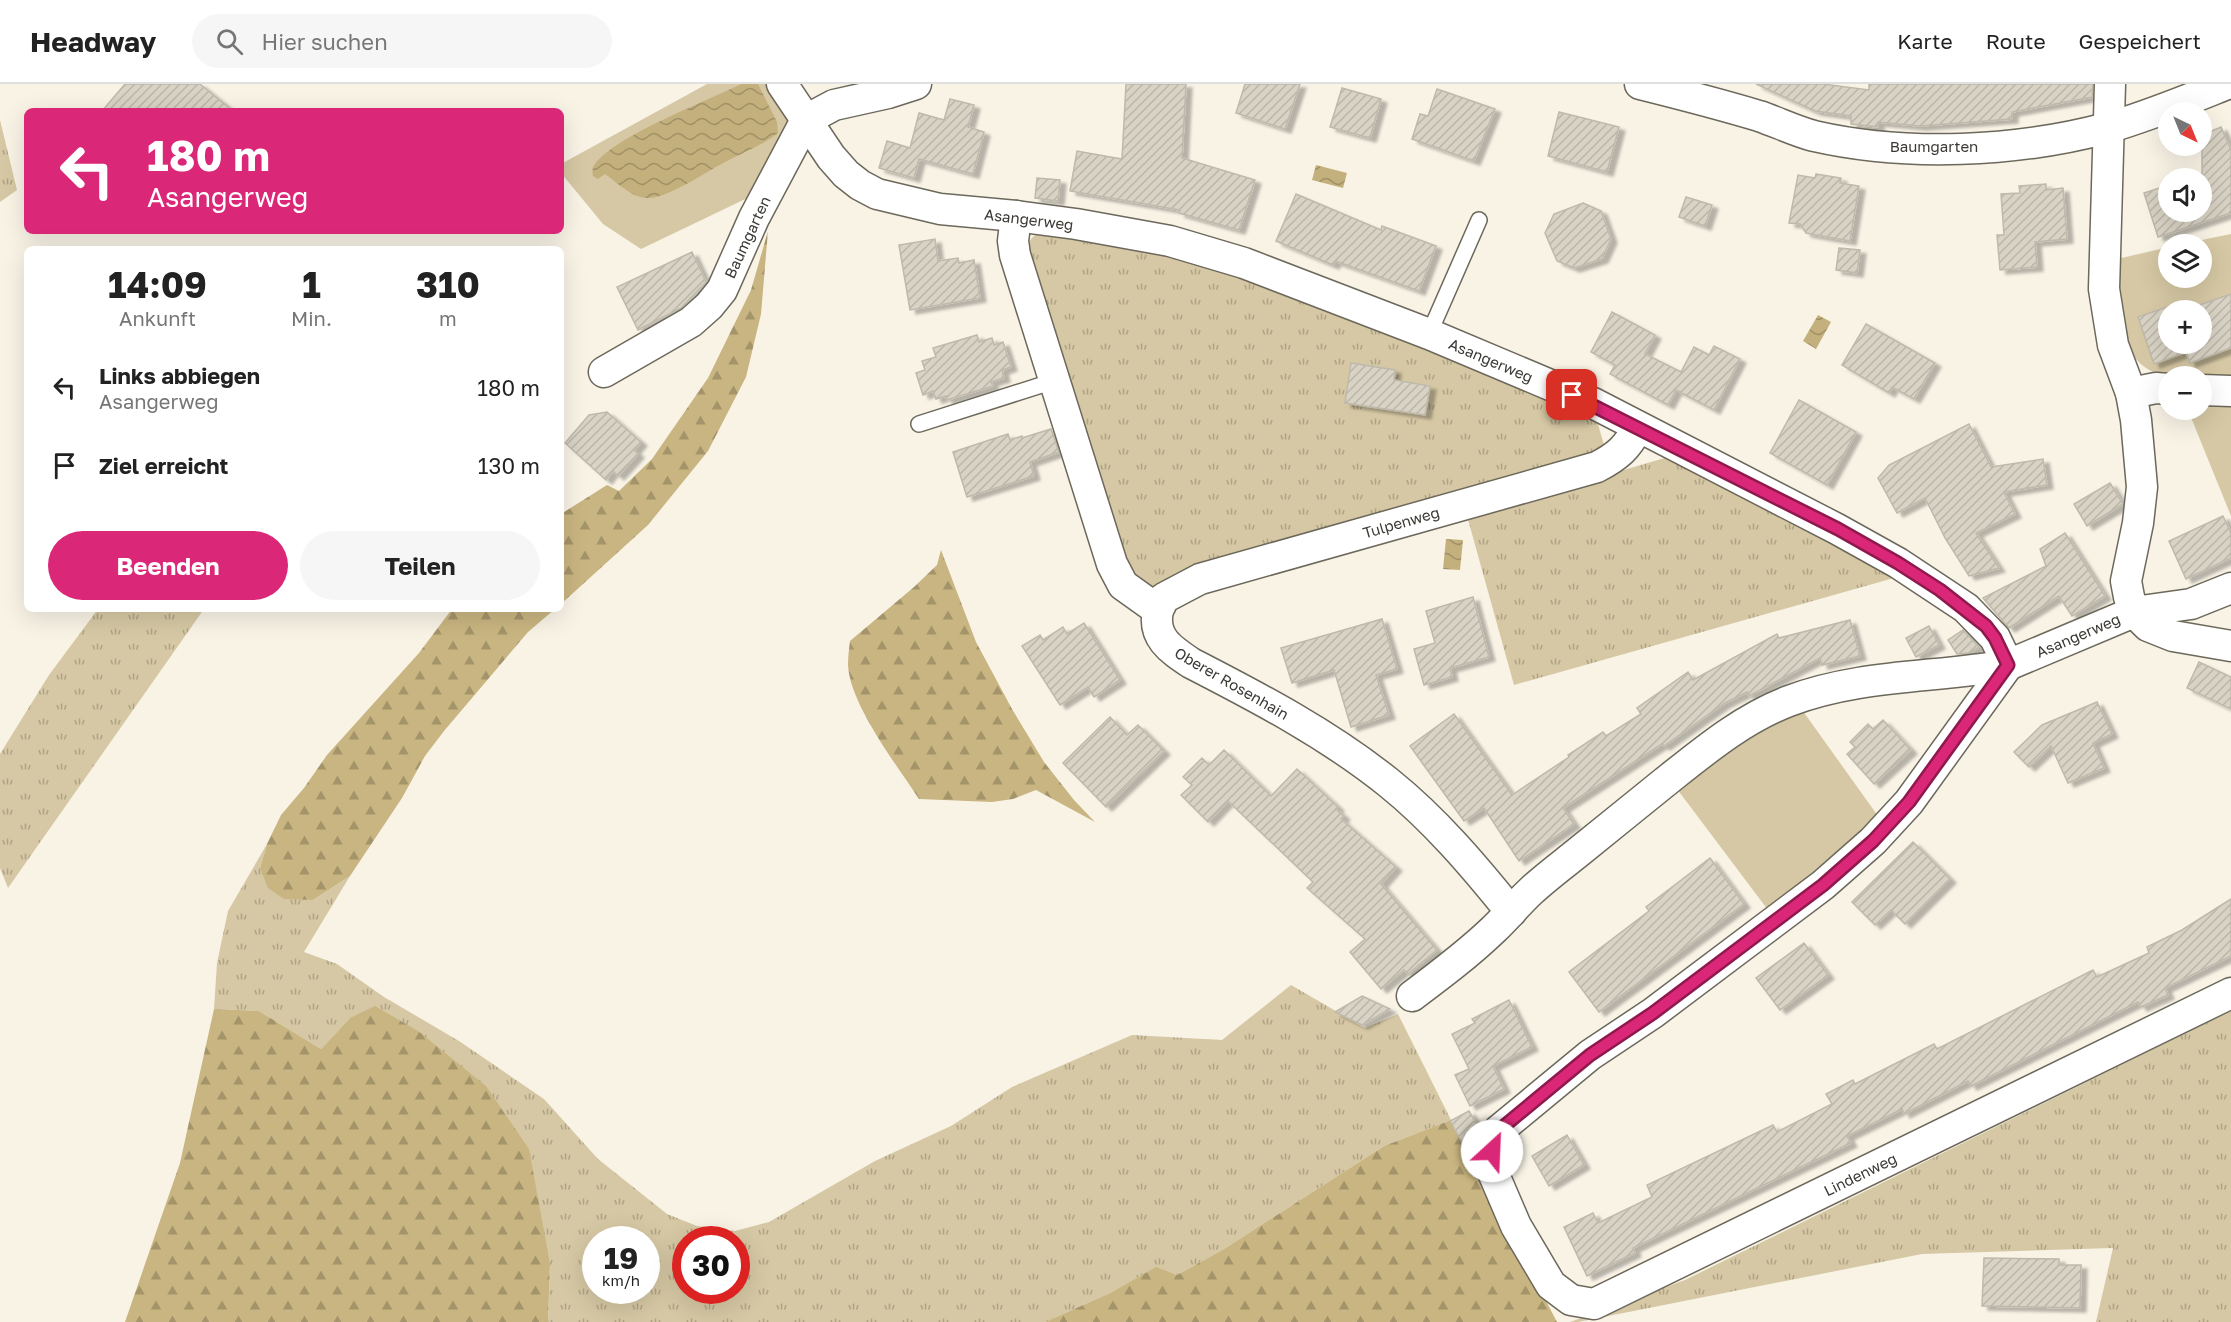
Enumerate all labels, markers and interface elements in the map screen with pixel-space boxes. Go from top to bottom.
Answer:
search box [192,14,612,68]
text: Headway [30,25,156,58]
icon: search [213,25,246,58]
text: Hier suchen [261,28,388,55]
text: Karte [1897,28,1953,54]
text: Route [1986,28,2046,54]
text: Gespeichert [2079,28,2201,54]
north arrow [2158,102,2212,156]
map controls [2158,102,2212,420]
text: 180 m [147,130,270,180]
icon: left [48,132,126,210]
street label: Baumgarten [1890,137,1978,155]
button: sound [2158,168,2212,222]
text: Asangerweg [147,181,308,213]
street label: Baumgarten [720,193,774,281]
street label: Asangerweg [983,205,1075,233]
button: layers [2158,234,2212,288]
text: 14:09 [108,263,207,306]
text: 1 [302,263,321,306]
text: 310 [416,263,480,306]
button: + [2158,300,2212,354]
text: Ankunft [119,306,196,330]
text: Min. [291,306,332,330]
text: m [439,306,457,330]
street label: Asangerweg [1446,334,1536,386]
text: Links abbiegen [99,362,260,389]
button: − [2158,366,2212,420]
pin [1546,369,1597,420]
icon: left [48,371,81,404]
text: 180 m [477,374,540,401]
icon: arrive [1555,378,1588,411]
text: Asangerweg [99,389,219,413]
icon: arrive [48,449,81,482]
text: Ziel erreicht [99,452,228,479]
text: 130 m [478,452,540,479]
street label: Tulpenweg [1361,502,1441,542]
button: Beenden [48,531,288,600]
button: Teilen [300,531,540,600]
street label: Asangerweg [2033,609,2123,661]
street label: Oberer Rosenhain [1172,643,1292,723]
position arrow [1460,1119,1524,1183]
street label: Lindenweg [1821,1149,1899,1199]
speed limit sign: 30 [672,1226,750,1304]
text: 19 [604,1240,638,1276]
text: km/h [602,1271,640,1289]

